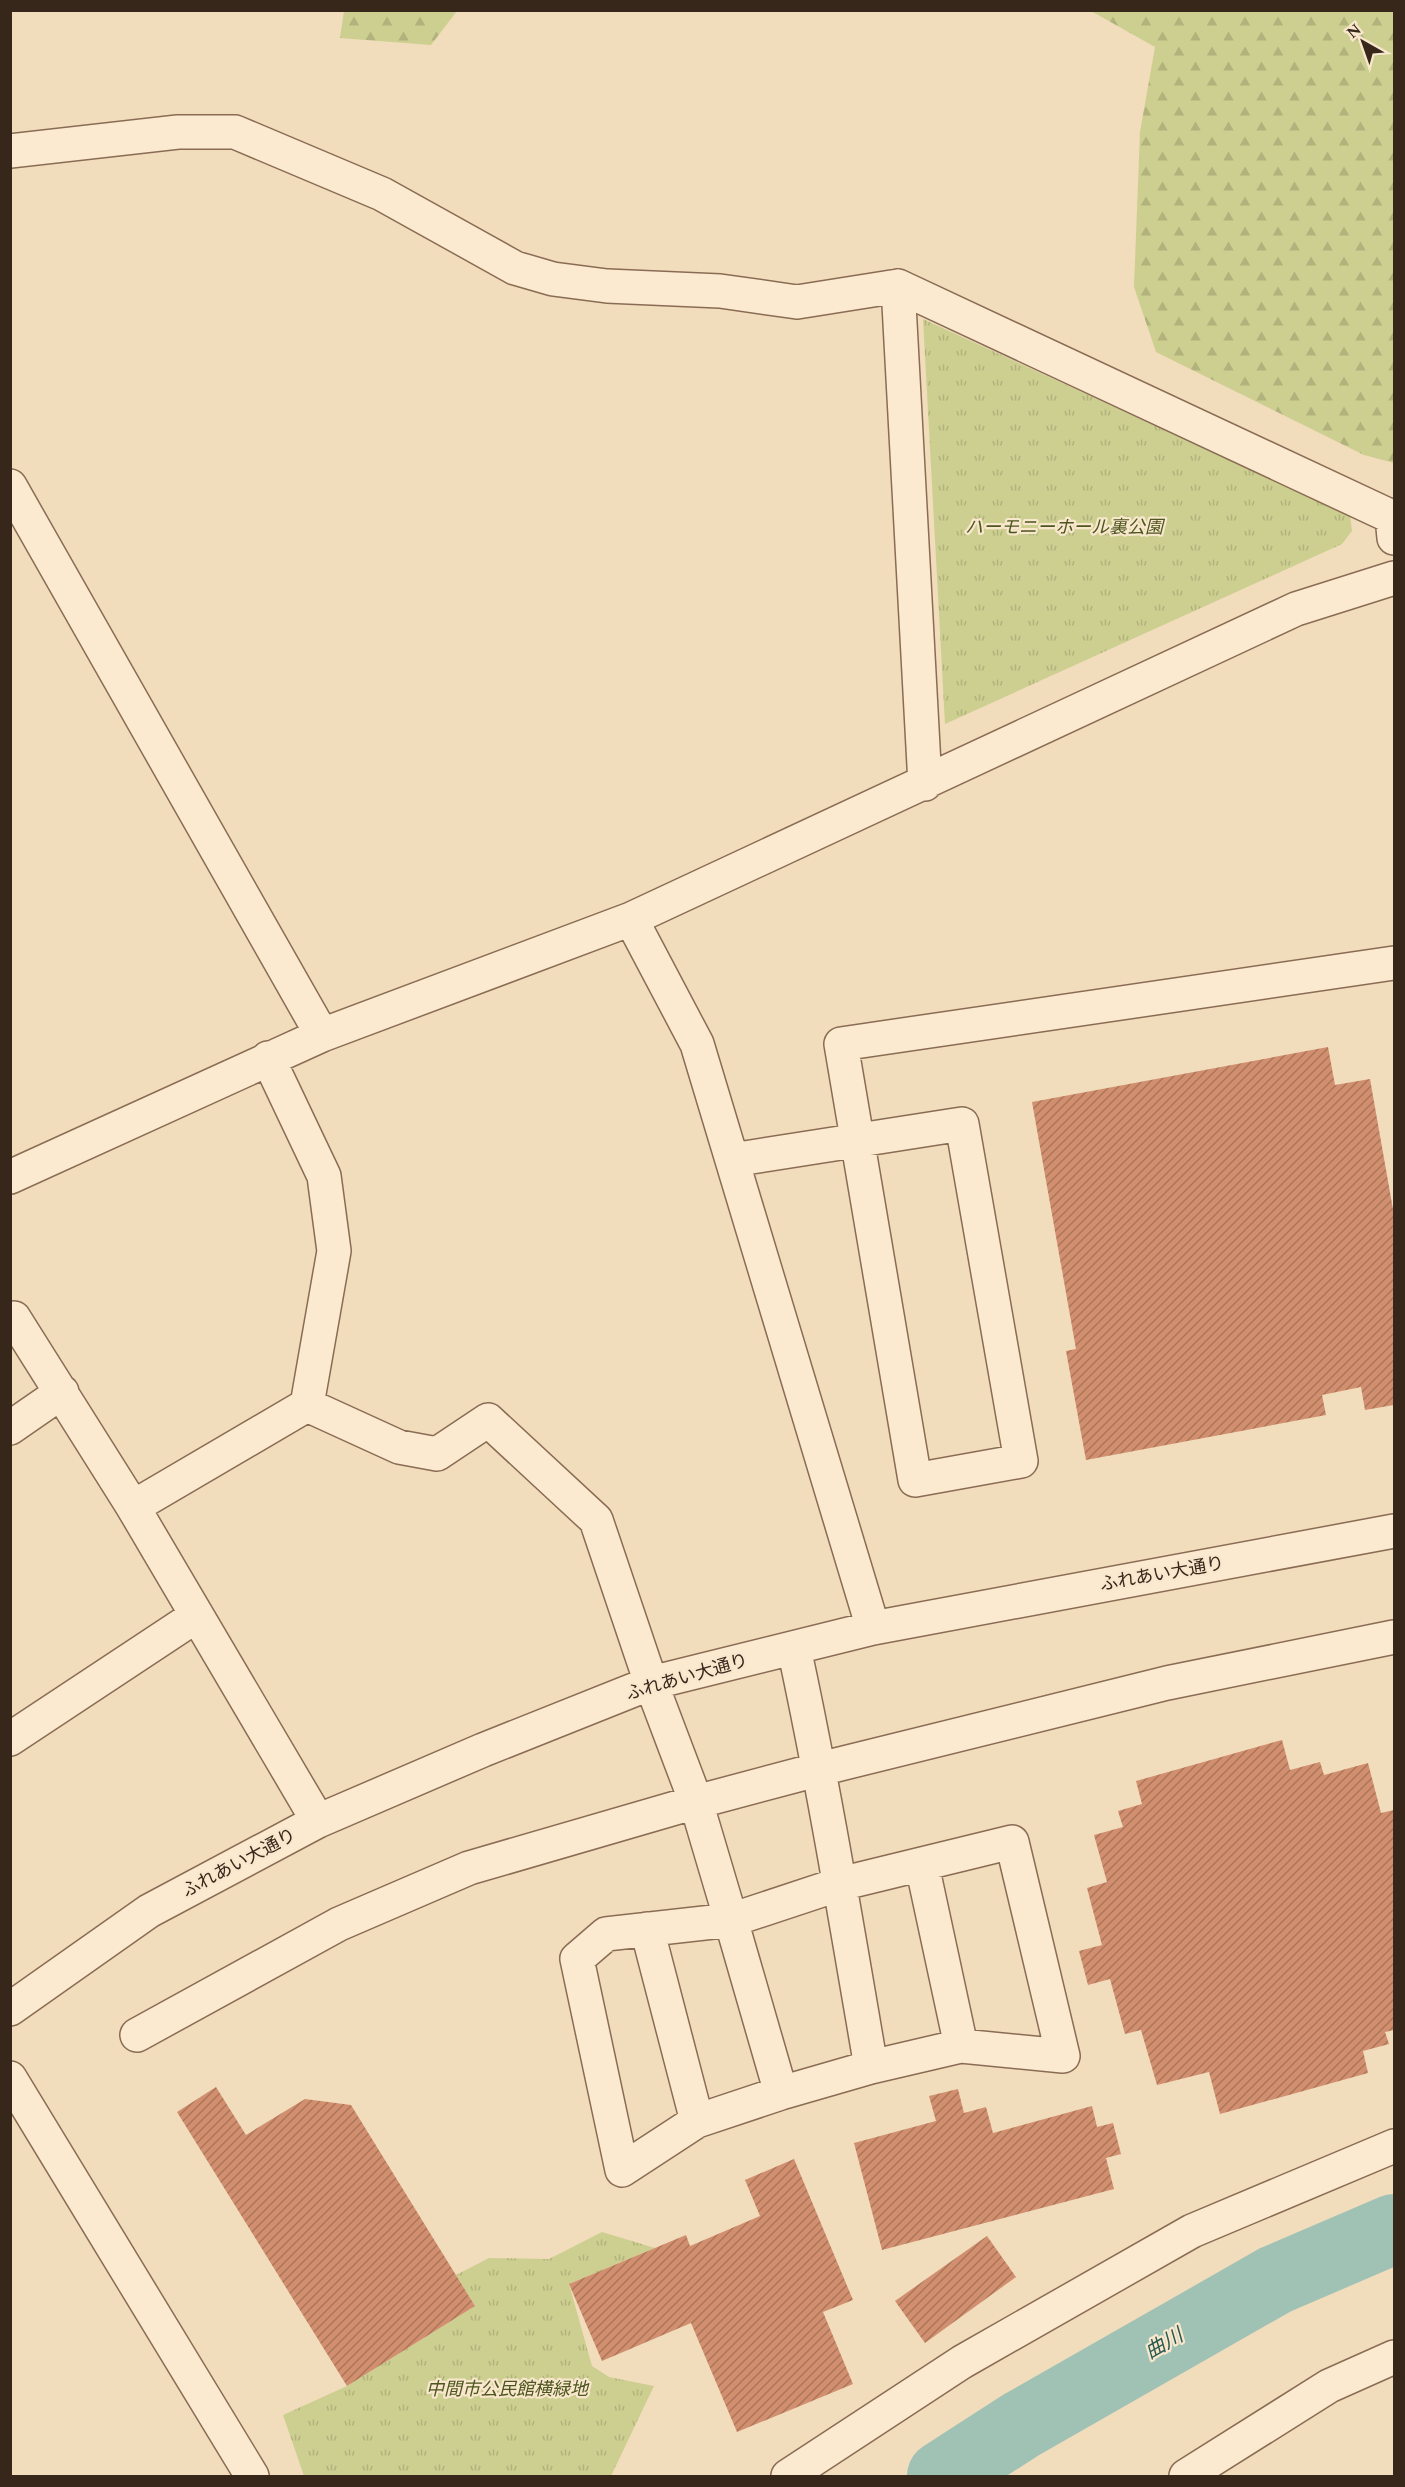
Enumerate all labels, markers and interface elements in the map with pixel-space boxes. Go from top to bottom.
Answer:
north arrow [1333,12,1393,72]
text: N [1341,18,1367,45]
park label: ハーモニーホール裏公園 [965,514,1166,541]
street label: ふれあい大通り [1098,1550,1226,1598]
street label: ふれあい大通り [623,1647,751,1707]
street label: ふれあい大通り [177,1822,301,1904]
water label: 曲川 [1139,2320,1191,2367]
park label: 中間市公民館横緑地 [426,2376,590,2403]

